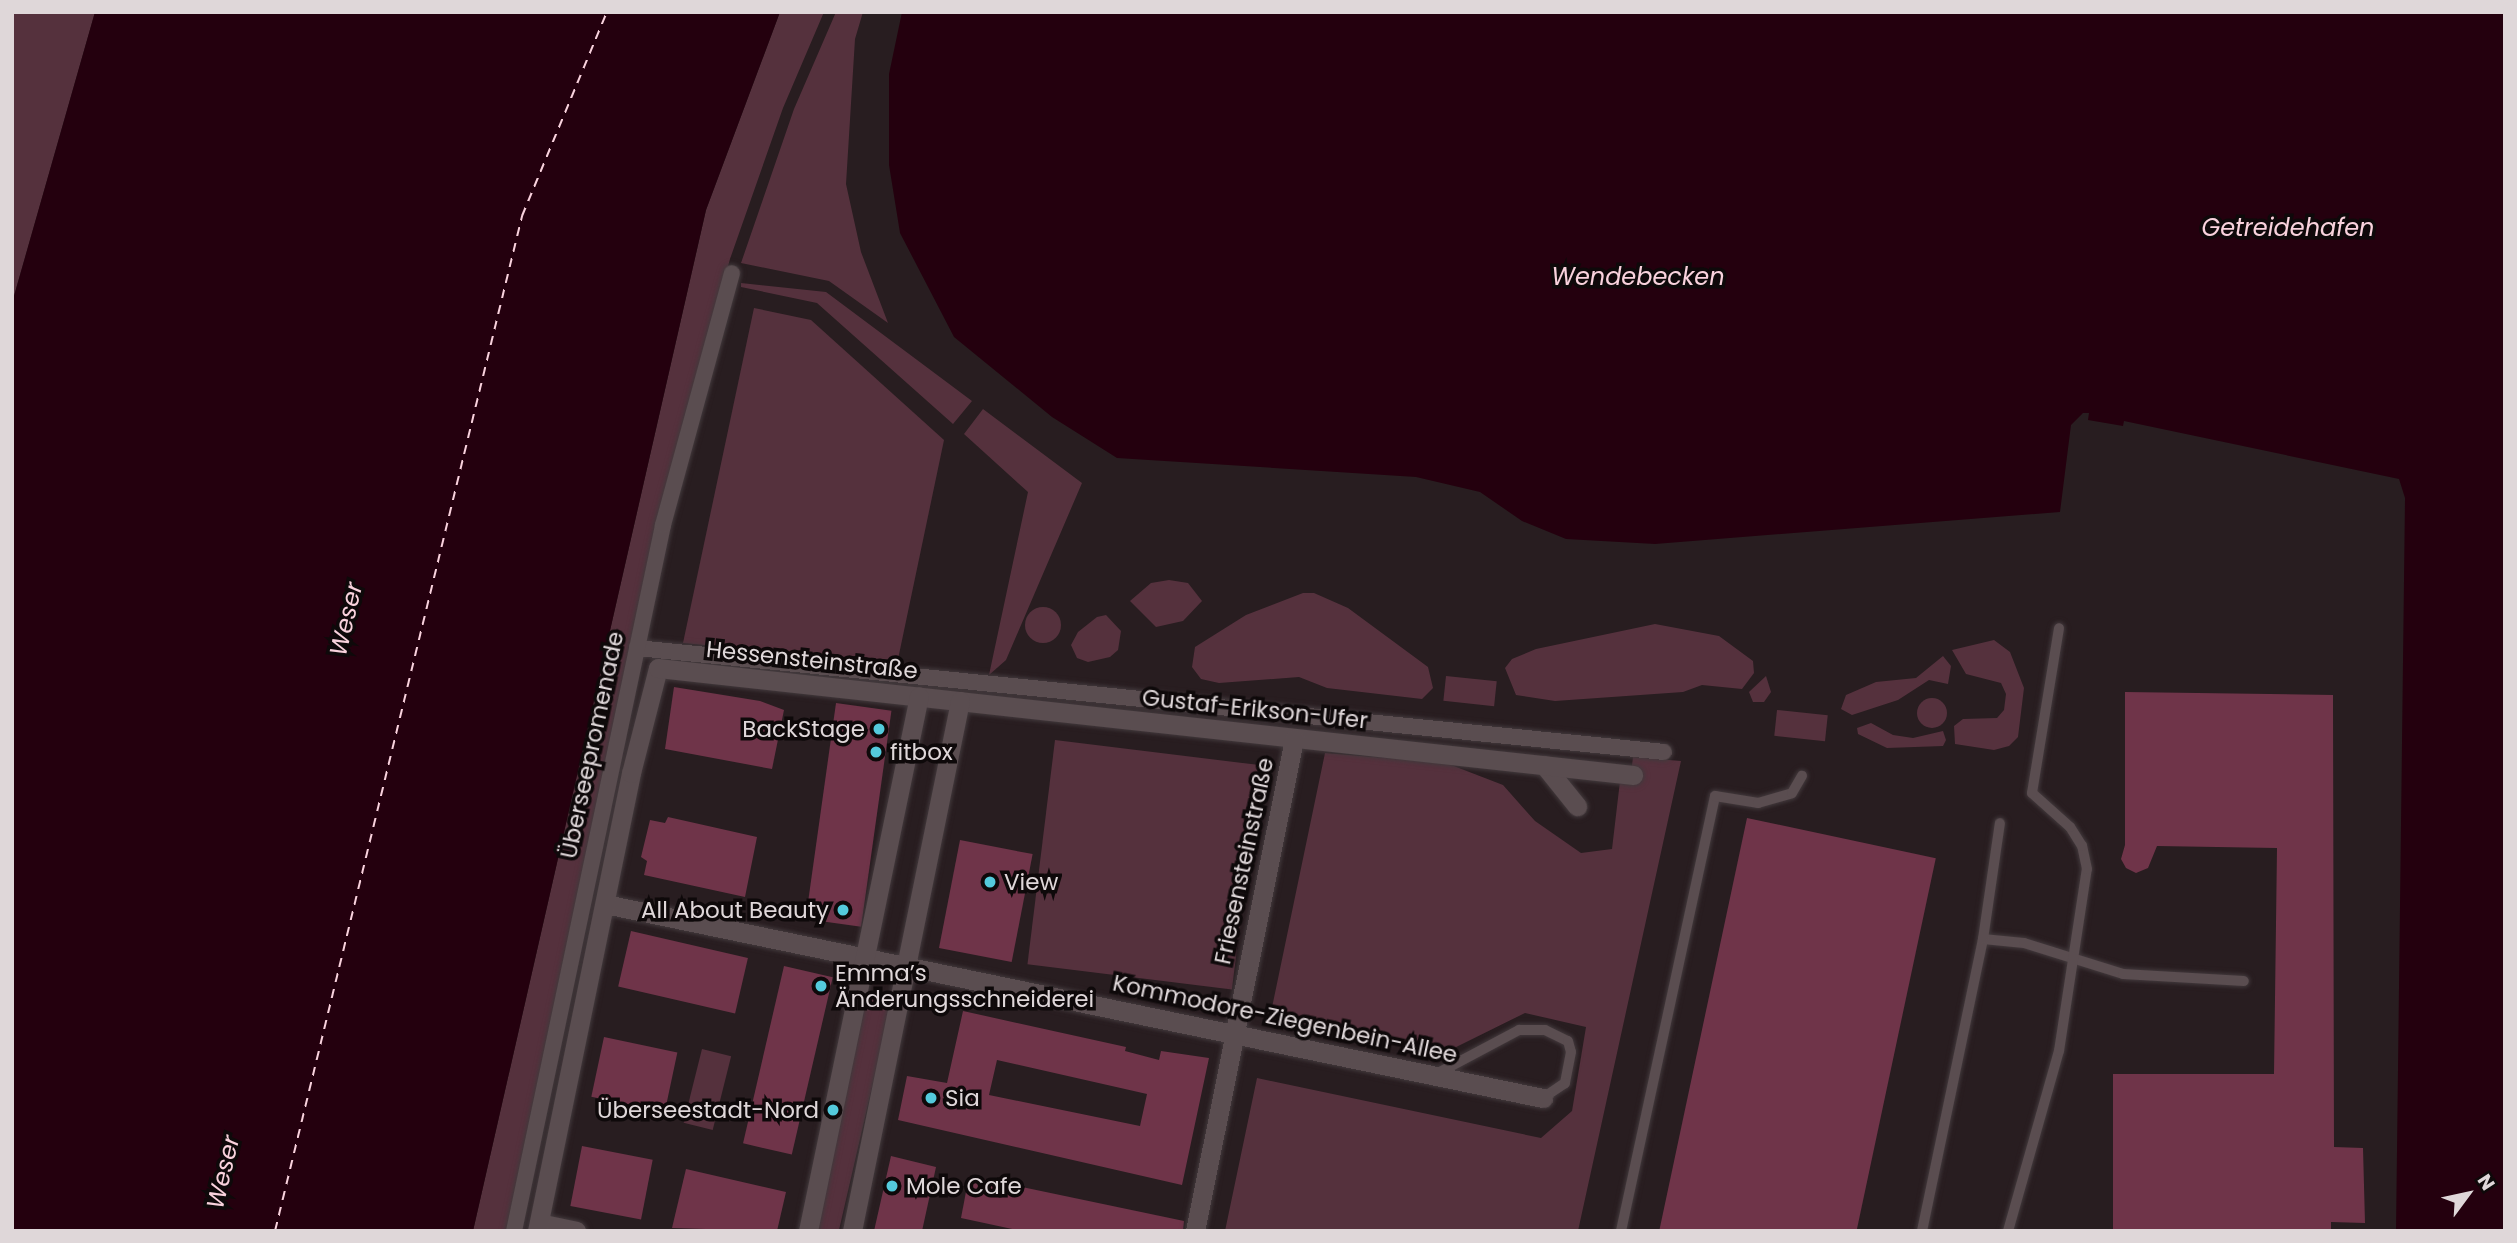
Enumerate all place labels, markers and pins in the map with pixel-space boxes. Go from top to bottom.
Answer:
place label: BackStage [742,715,865,743]
marker: BackStage [871,721,887,737]
place label: fitbox [890,738,953,766]
marker: fitbox [868,744,884,760]
place label: View [1004,868,1058,896]
marker: View [982,874,998,890]
place label: All About Beauty [641,896,829,924]
marker: All About Beauty [835,902,851,918]
place label: Emma’s Änderungsschneiderei [835,959,1094,1013]
marker: Emma’s Änderungsschneiderei [813,978,829,994]
place label: Sia [945,1084,980,1112]
marker: Sia [923,1090,939,1106]
place label: Überseestadt-Nord [597,1096,819,1124]
marker: Überseestadt-Nord [825,1102,841,1118]
place label: Mole Cafe [906,1172,1022,1200]
marker: Mole Cafe [884,1178,900,1194]

